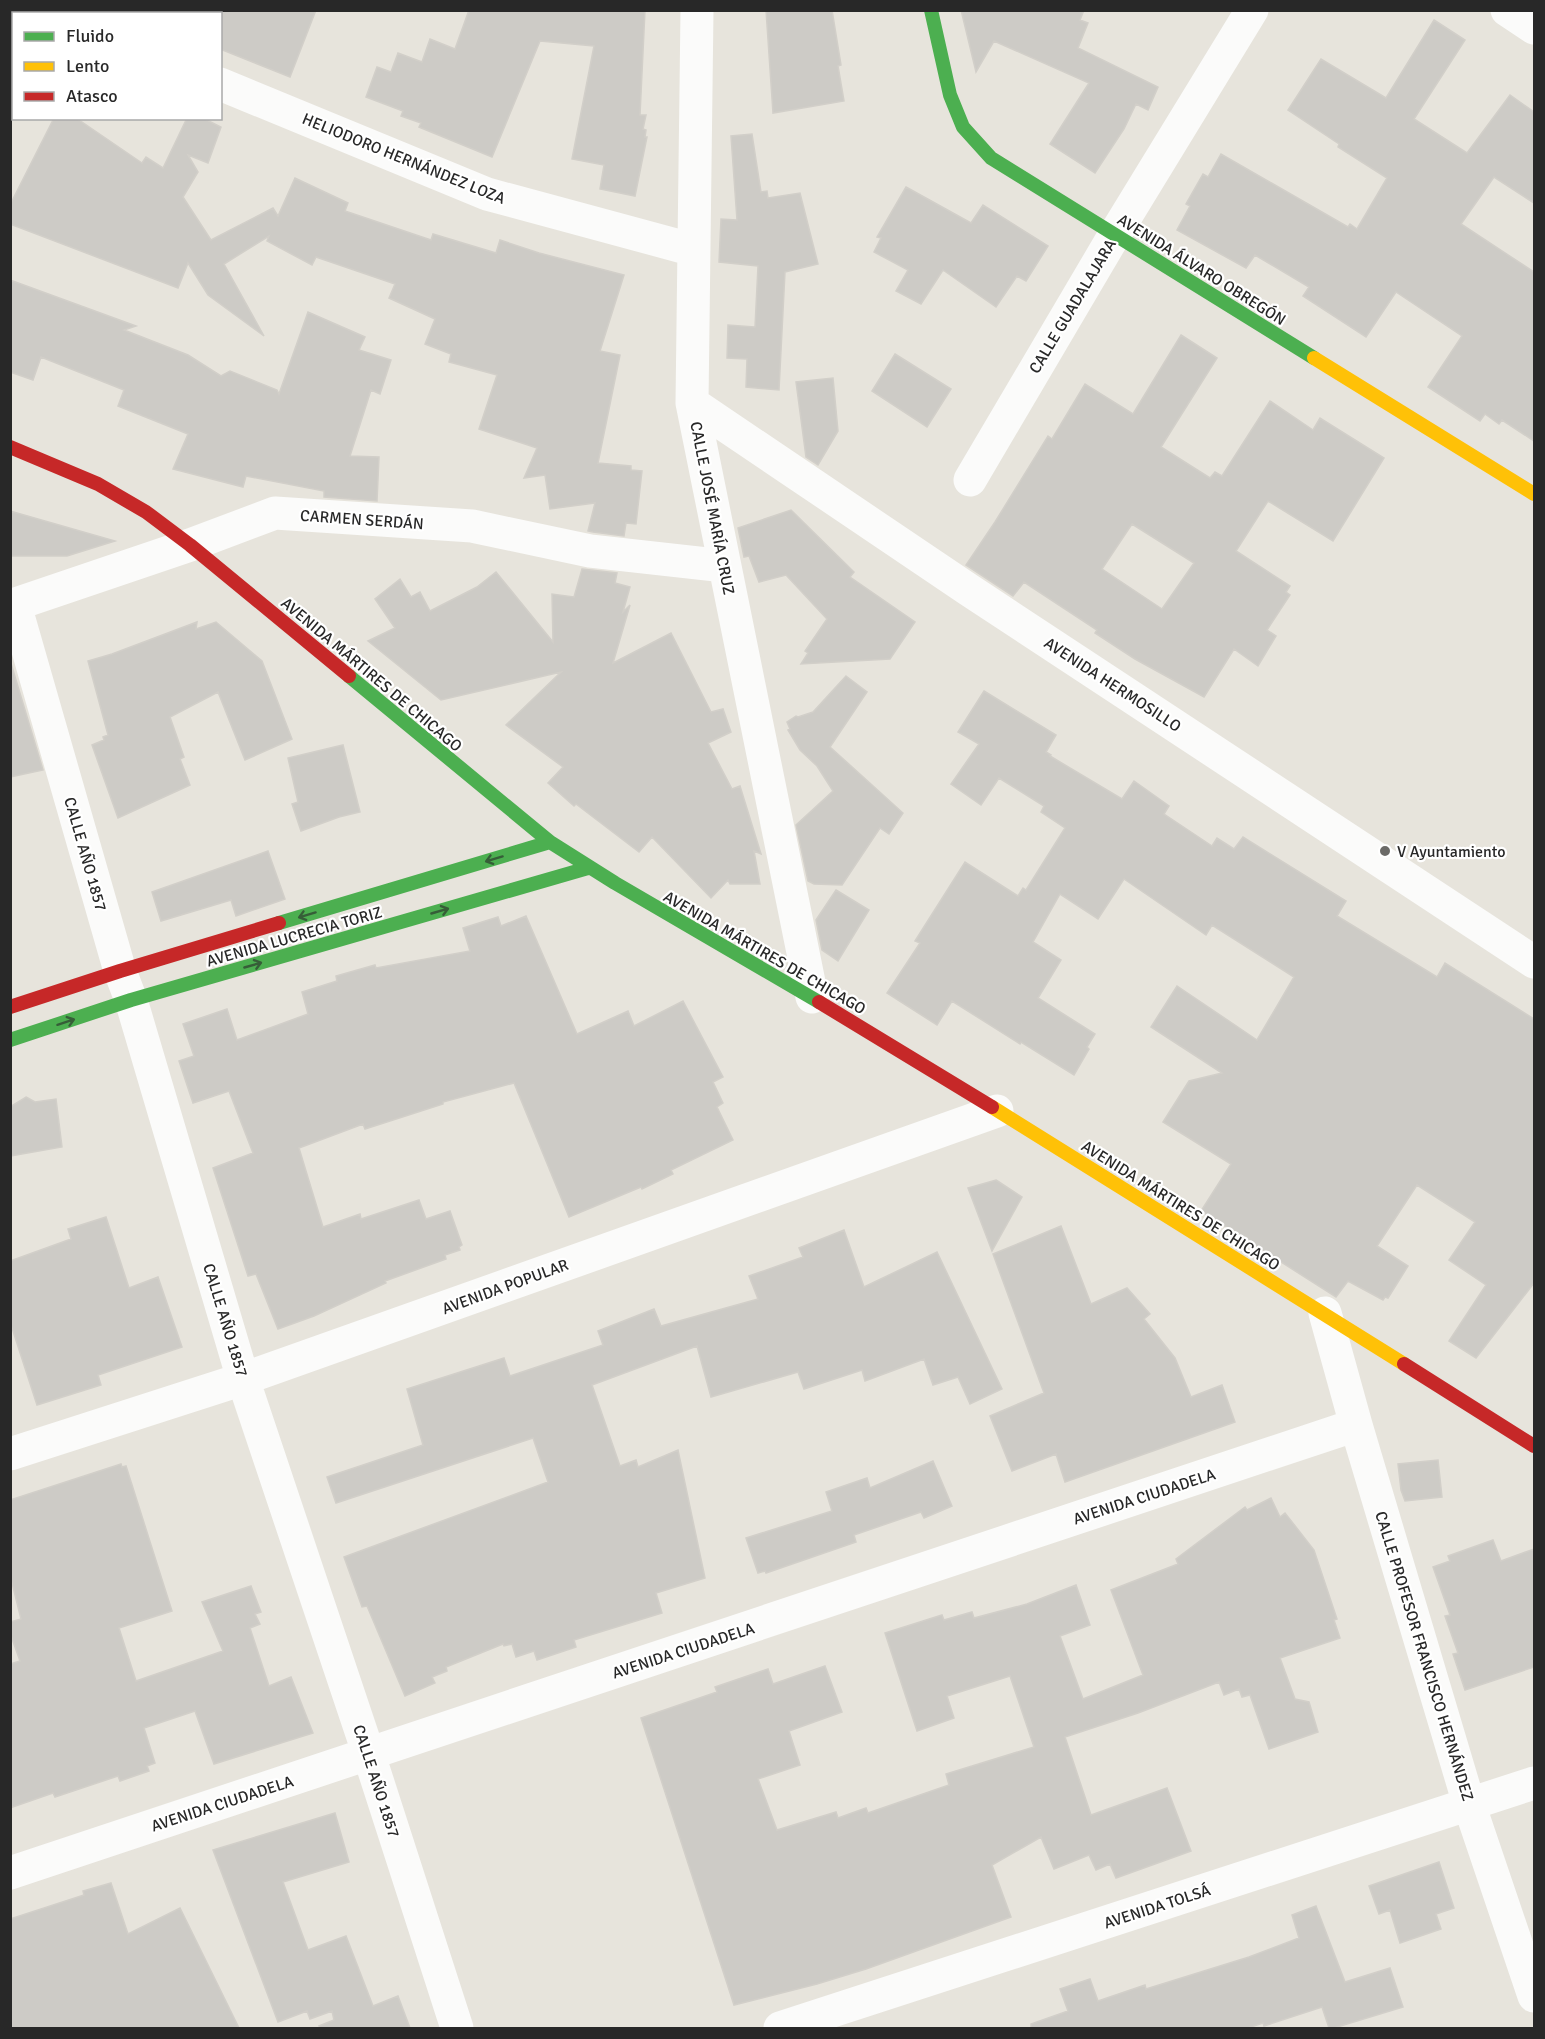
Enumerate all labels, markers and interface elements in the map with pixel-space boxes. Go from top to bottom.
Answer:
legend [12,12,222,120]
text: Fluido [66,25,114,47]
text: Lento [66,55,109,77]
text: Atasco [66,85,118,107]
street label: HELIODORO HERNÁNDEZ LOZA [299,109,508,209]
street label: AVENIDA ÁLVARO OBREGÓN [1114,210,1289,330]
street label: CALLE GUADALAJARA [1025,236,1121,377]
street label: CALLE JOSÉ MARÍA CRUZ [685,420,739,597]
street label: CARMEN SERDÁN [299,506,424,534]
street label: AVENIDA MÁRTIRES DE CHICAGO [277,593,466,756]
street label: AVENIDA HERMOSILLO [1040,633,1185,737]
street label: CALLE AÑO 1857 [59,795,111,914]
place label: V Ayuntamiento [1397,842,1506,862]
marker: V Ayuntamiento [1378,844,1392,858]
one-way arrow [485,854,504,865]
street label: AVENIDA MÁRTIRES DE CHICAGO [660,887,869,1019]
street label: AVENIDA LUCRECIA TORIZ [204,902,384,972]
one-way arrow [430,905,449,916]
one-way arrow [298,910,317,921]
one-way arrow [243,959,262,970]
one-way arrow [56,1015,75,1026]
street label: AVENIDA MÁRTIRES DE CHICAGO [1078,1136,1283,1275]
street label: AVENIDA POPULAR [439,1255,572,1319]
street label: CALLE AÑO 1857 [198,1261,252,1379]
street label: AVENIDA CIUDADELA [1071,1464,1218,1529]
street label: CALLE PROFESOR FRANCISCO HERNÁNDEZ [1370,1509,1478,1804]
street label: AVENIDA CIUDADELA [610,1618,757,1683]
street label: CALLE AÑO 1857 [348,1722,404,1840]
street label: AVENIDA CIUDADELA [149,1771,296,1836]
street label: AVENIDA TOLSÁ [1101,1880,1213,1934]

